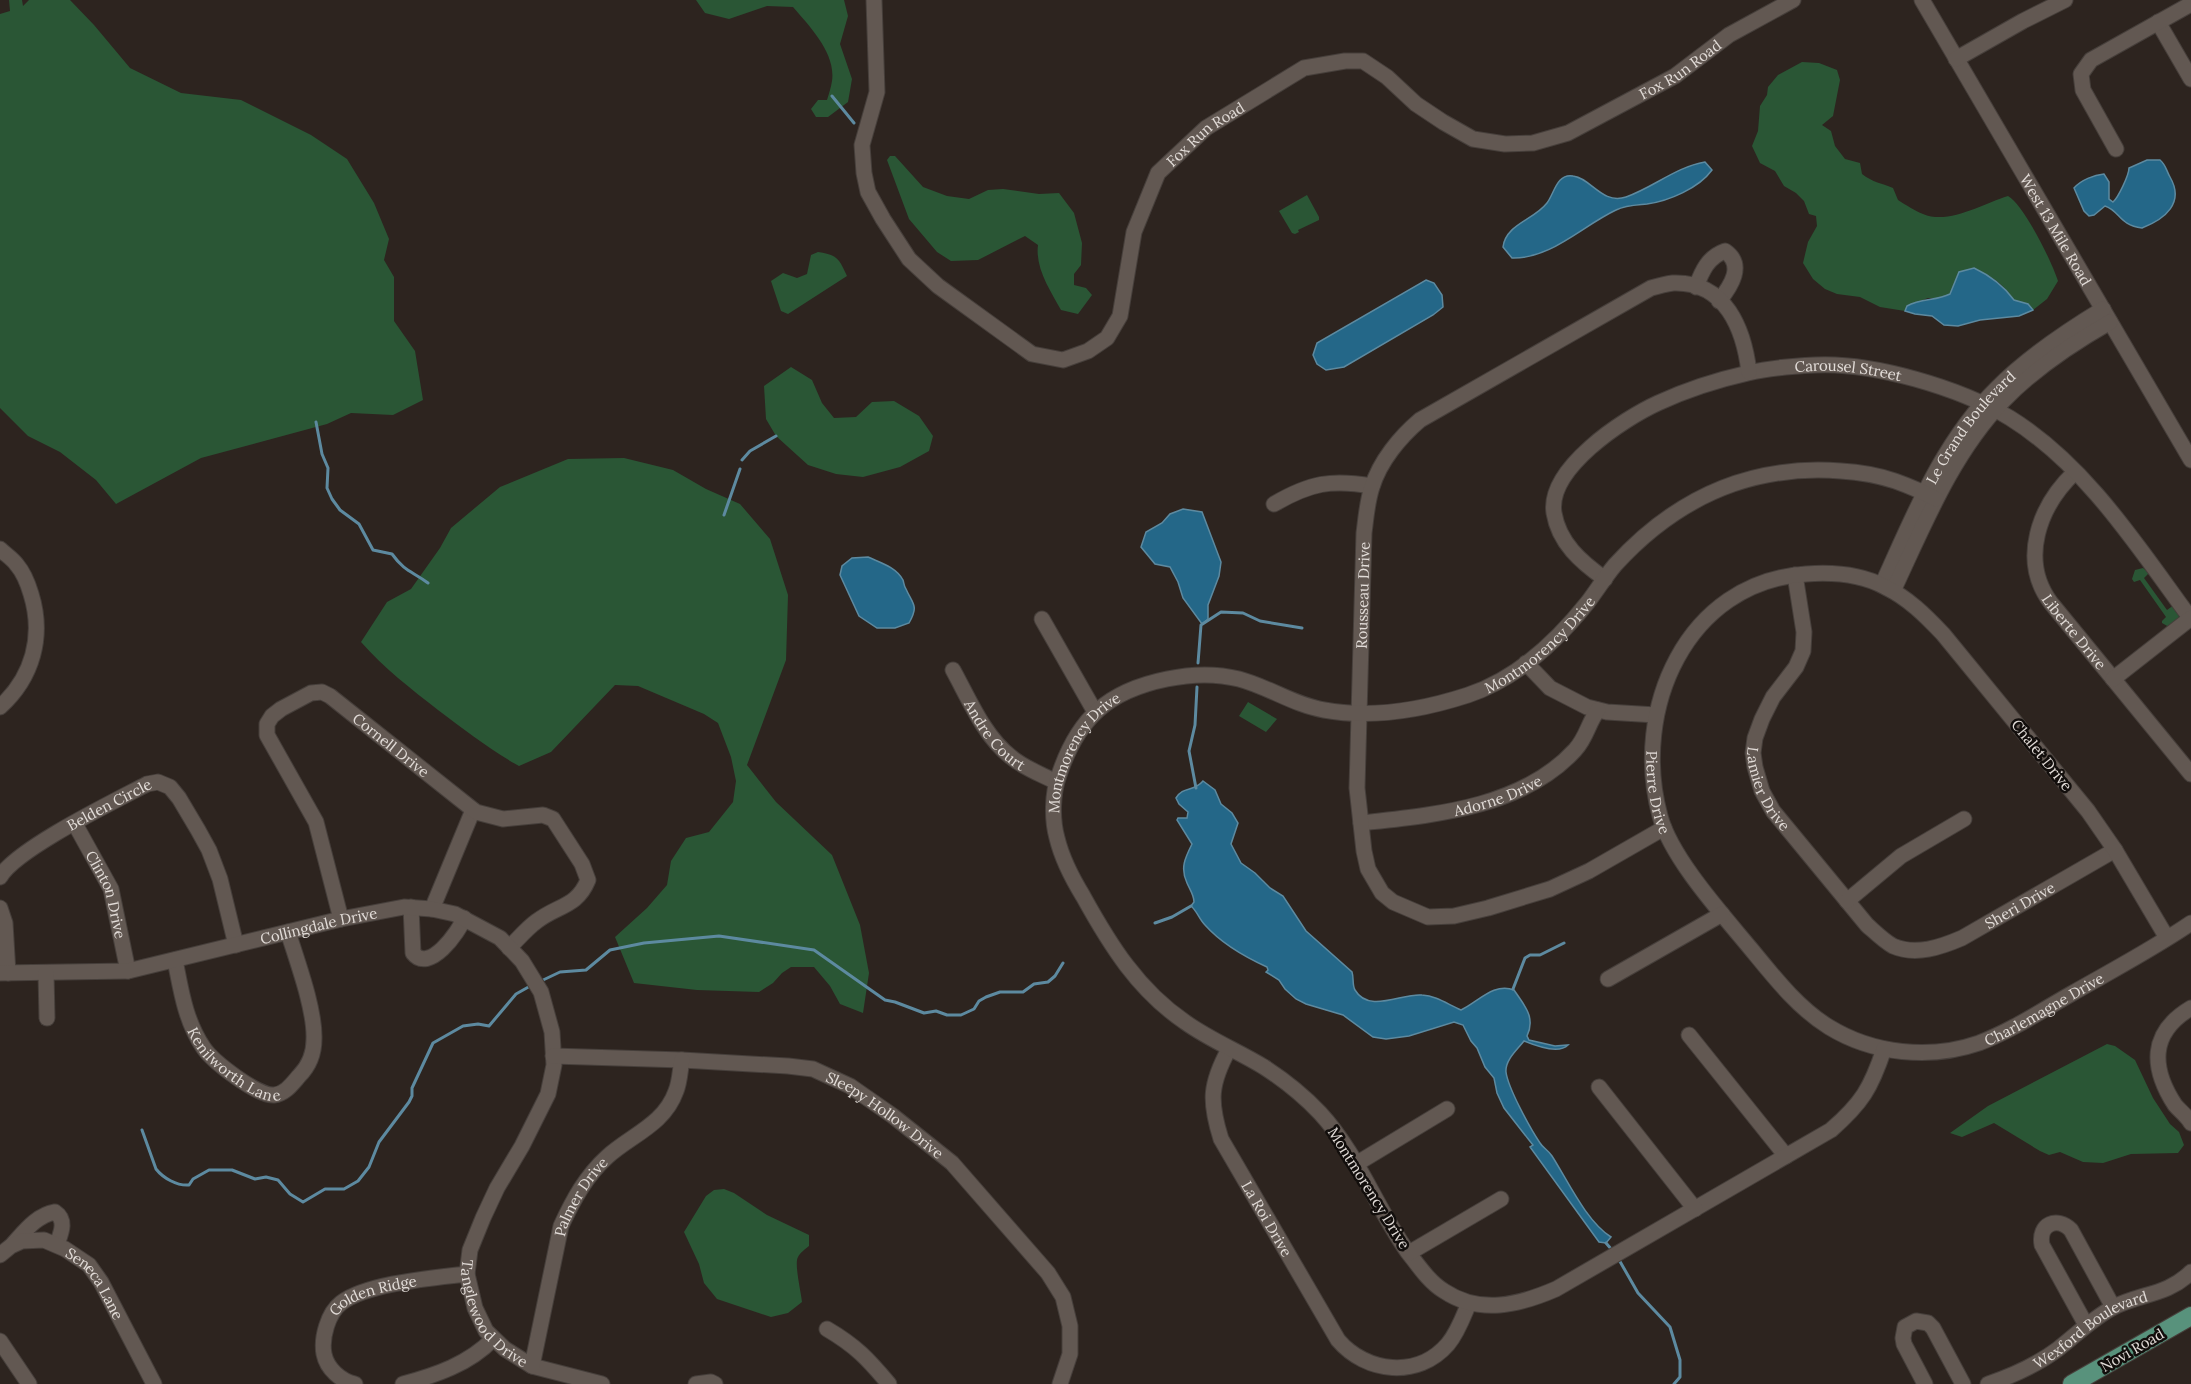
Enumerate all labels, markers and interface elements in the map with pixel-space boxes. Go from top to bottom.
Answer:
street label: Fox Run Road [1636,35,1725,103]
street label: Fox Run Road [1162,97,1248,170]
street label: West 13 Mile Road [2016,170,2096,289]
street label: Carousel Street [1794,355,1904,385]
street label: Le Grand Boulevard [1921,366,2019,487]
street label: Rousseau Drive [1351,541,1373,649]
street label: Liberte Drive [2038,590,2111,673]
street label: Montmorency Drive [1481,592,1599,697]
street label: Montmorency Drive [1044,688,1123,813]
street label: Andre Court [960,695,1029,774]
street label: Cornell Drive [349,708,433,781]
street label: Chalet Drive [2007,715,2077,795]
street label: Lamier Drive [1743,746,1795,834]
street label: Pierre Drive [1643,751,1675,837]
street label: Adorne Drive [1451,770,1545,820]
street label: Belden Circle [63,774,155,834]
street label: Clinton Drive [82,847,130,940]
street label: Sheri Drive [1981,877,2058,933]
street label: Collingdale Drive [258,903,379,948]
street label: Charlemagne Drive [1981,968,2107,1050]
street label: Kenilworth Lane [184,1024,282,1105]
street label: Sleepy Hollow Drive [823,1067,948,1162]
street label: Montmorency Drive [1324,1123,1414,1253]
street label: Palmer Drive [550,1153,611,1238]
street label: La Roi Drive [1238,1177,1297,1260]
street label: Seneca Lane [62,1243,128,1323]
street label: Tanglewood Drive [457,1258,532,1371]
street label: Golden Ridge [324,1271,418,1319]
street label: Wexford Boulevard [2029,1286,2150,1372]
street label: Novi Road [2097,1324,2167,1376]

